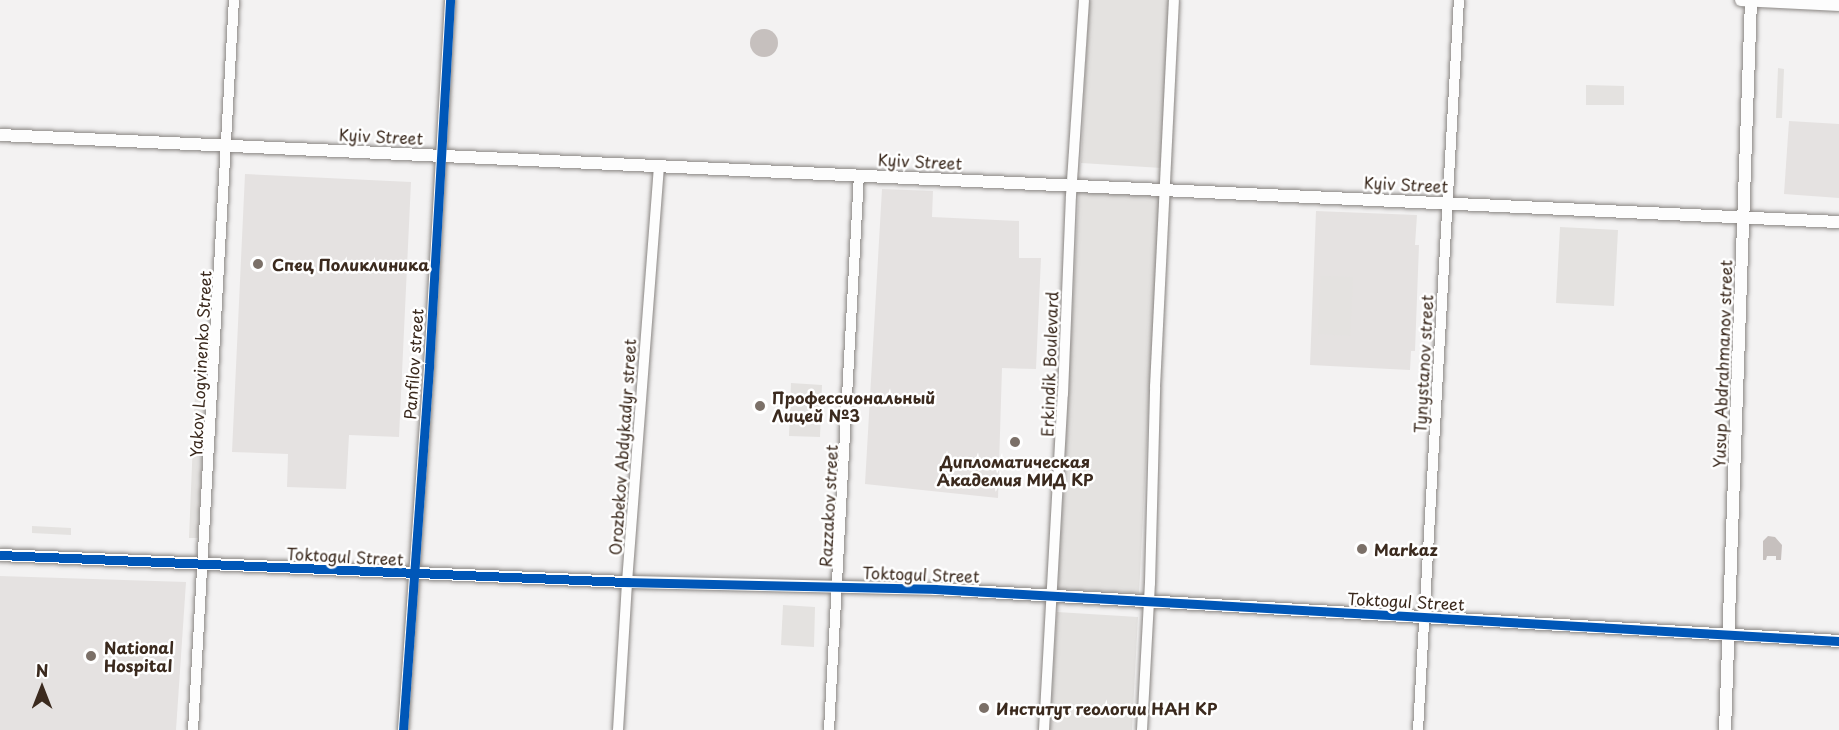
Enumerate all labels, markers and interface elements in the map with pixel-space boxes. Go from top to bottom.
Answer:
street label: Kyiv Street [338,124,424,148]
street label: Kyiv Street [877,149,963,173]
street label: Kyiv Street [1363,172,1449,196]
place label: Спец Поликлиника [272,254,430,274]
marker: Спец Поликлиника [249,255,267,273]
street label: Yusup Abdrahmanov street [1709,259,1735,469]
street label: Yakov Logvinenko Street [185,269,215,459]
street label: Erkindik Boulevard [1037,291,1061,437]
street label: Tynystanov street [1410,295,1436,433]
street label: Panfilov street [400,308,426,420]
street label: Orozbekov Abdykadyr street [605,337,639,557]
place label: Профессиональный Лицей №3 [772,387,935,425]
marker: Профессиональный Лицей №3 [753,399,767,413]
marker: Дипломатическая Академия МИД КР [1008,435,1022,449]
street label: Razzakov street [815,444,841,568]
place label: Дипломатическая Академия МИД КР [936,451,1094,489]
place label: Markaz [1374,539,1437,559]
marker: Markaz [1355,542,1369,556]
street label: Toktogul Street [286,543,404,569]
street label: Toktogul Street [862,562,980,586]
street label: Toktogul Street [1347,588,1465,614]
place label: National Hospital [104,637,174,675]
marker: National Hospital [82,647,100,665]
north arrow [12,658,72,718]
text: N [36,658,48,682]
place label: Институт геологии НАН КР [996,698,1217,718]
marker: Институт геологии НАН КР [977,701,991,715]

